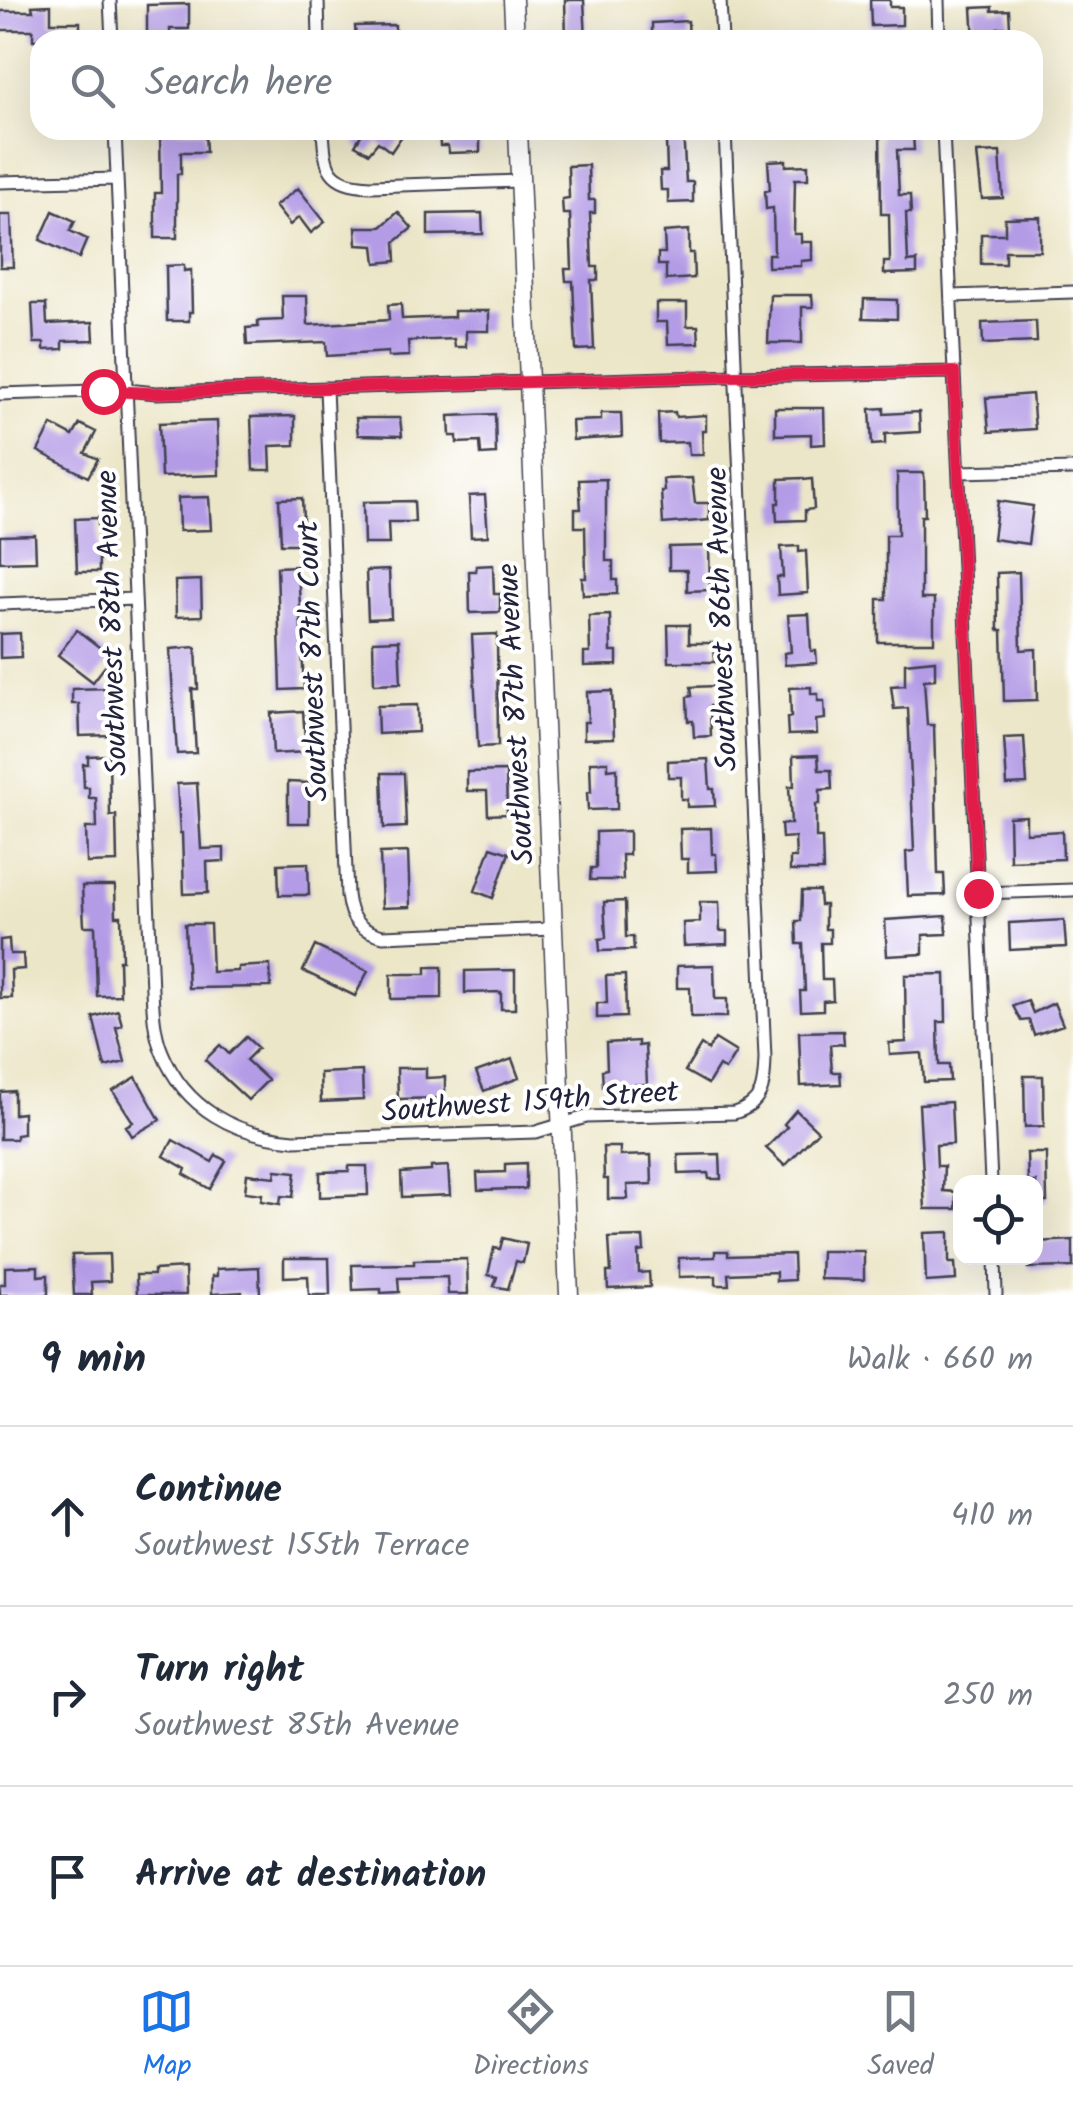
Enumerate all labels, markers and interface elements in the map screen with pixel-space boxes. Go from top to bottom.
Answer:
search box [30,30,1043,140]
text: Search here [145,55,332,115]
icon: search [65,58,120,113]
route start [81,369,127,415]
street label: Southwest 86th Avenue [694,466,752,772]
street label: Southwest 88th Avenue [84,469,142,777]
street label: Southwest 87th Court [285,519,343,802]
street label: Southwest 87th Avenue [485,562,549,866]
route end [956,871,1002,917]
street label: Southwest 159th Street [380,1069,681,1137]
map controls [953,1175,1043,1265]
button: locate [953,1175,1043,1265]
text: 9 min [40,1327,146,1394]
text: Walk · 660 m [847,1335,1033,1386]
text: Continue [135,1461,282,1521]
icon: ahead [40,1489,95,1544]
text: 410 m [951,1491,1033,1542]
text: Southwest 155th Terrace [135,1521,469,1572]
text: Turn right [135,1641,304,1701]
icon: right [40,1669,95,1724]
text: 250 m [943,1671,1033,1722]
text: Southwest 85th Avenue [135,1701,459,1752]
text: Arrive at destination [135,1846,486,1906]
icon: arrive [40,1849,95,1904]
tab: Map [139,1984,194,2089]
tab: Directions [473,1984,589,2089]
tab: Saved [867,1984,934,2089]

